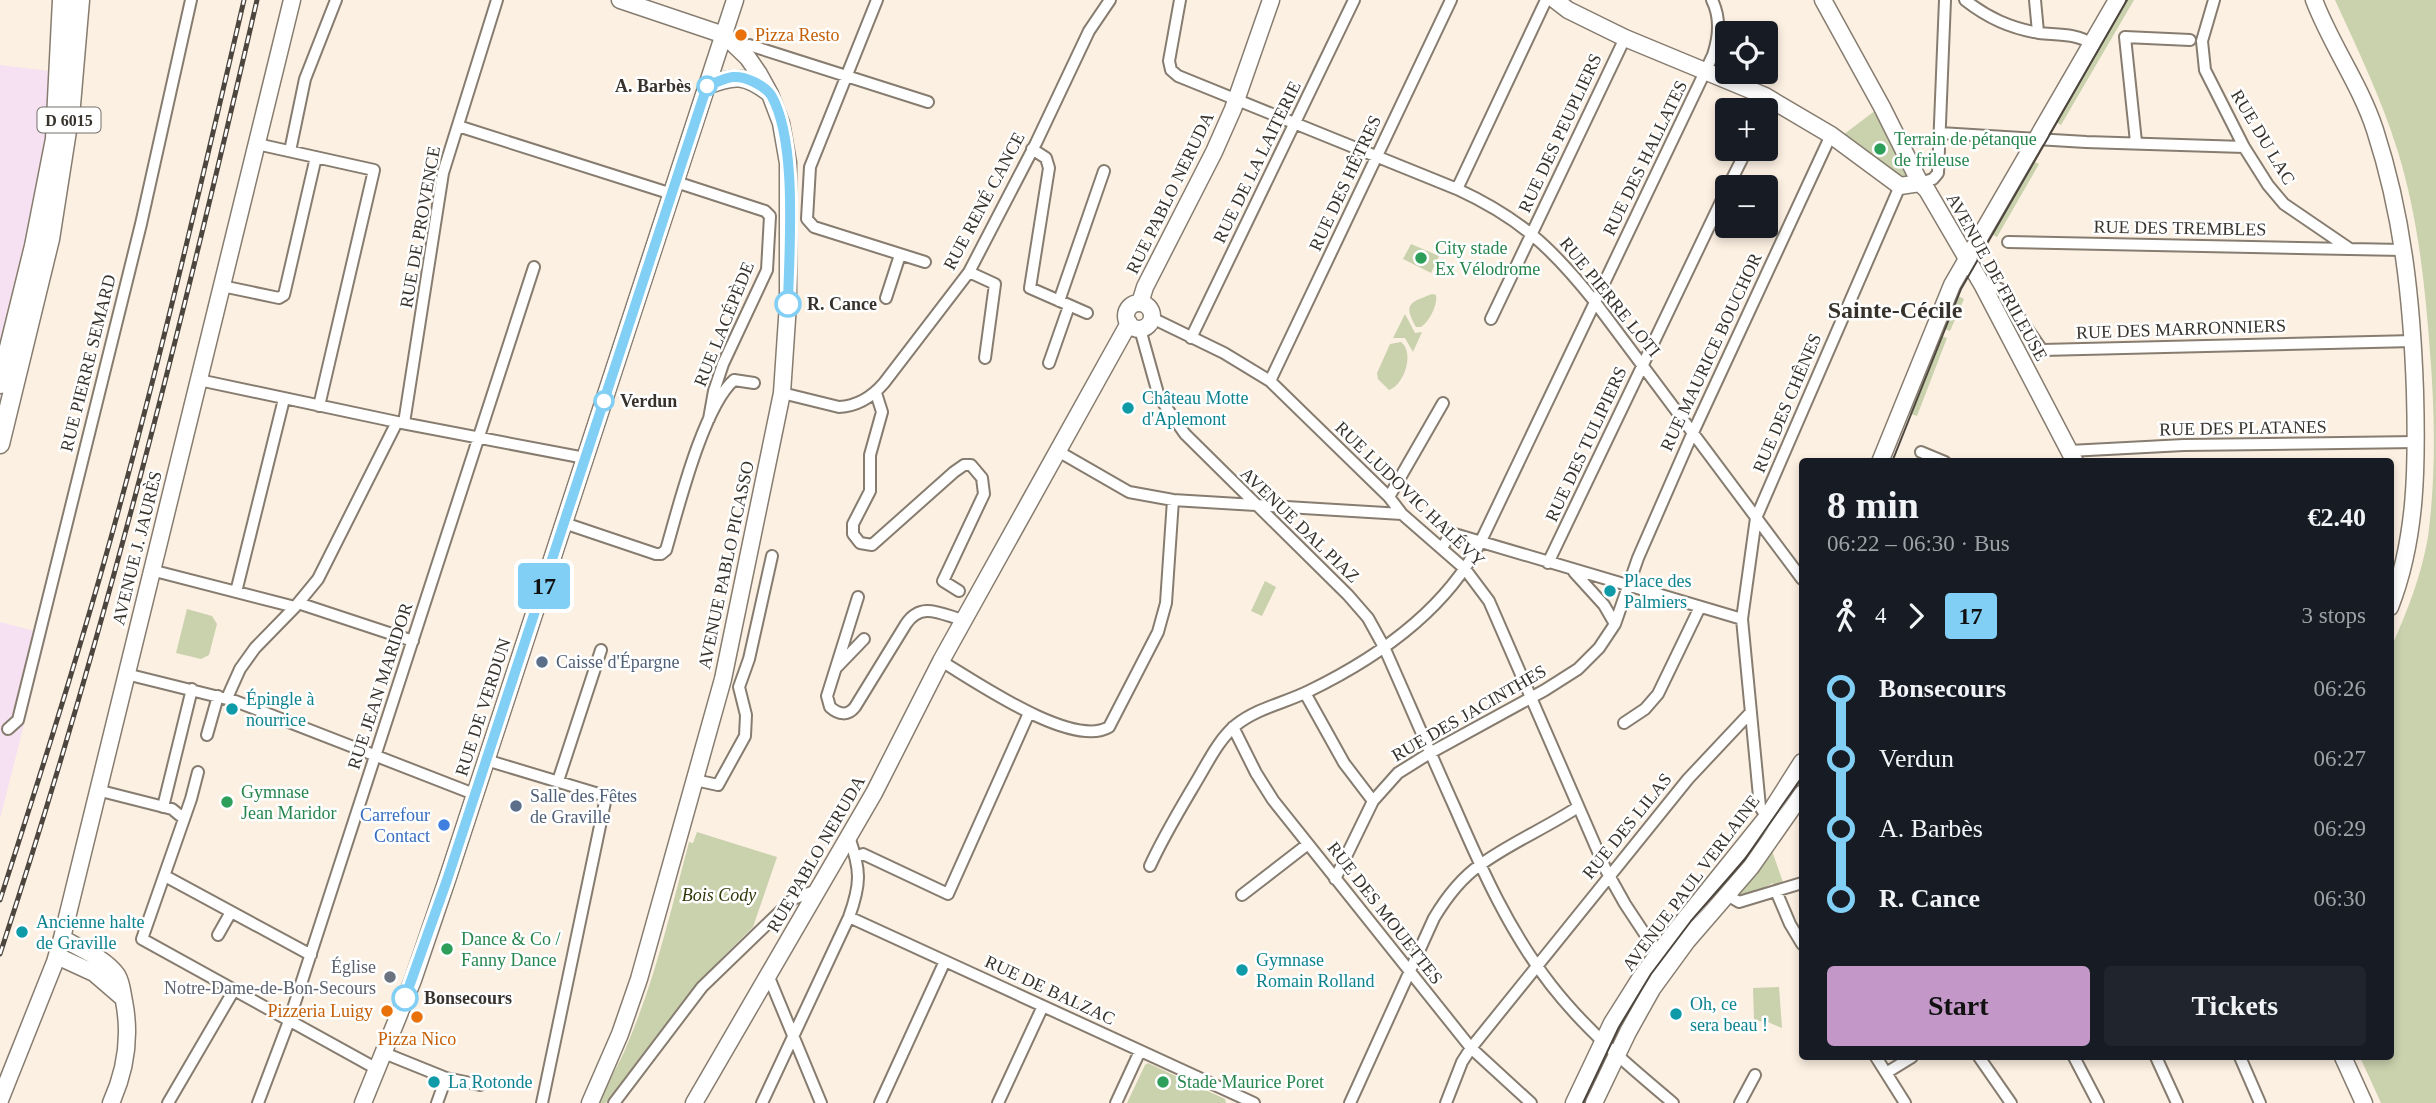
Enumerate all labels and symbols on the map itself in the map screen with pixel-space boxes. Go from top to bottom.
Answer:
place label: Pizza Resto [755,25,839,45]
marker: Pizza Resto [733,27,749,43]
street label: RUE DES PEUPLIERS [1514,50,1606,216]
place label: A. Barbès [615,76,691,96]
marker: A. Barbès [697,76,717,96]
street label: RUE DES HALLATES [1599,77,1691,239]
street label: RUE DE LA LAITERIE [1209,78,1305,246]
street label: RUE DU LAC [2227,86,2299,188]
road number: D 6015 [38,108,100,132]
street label: RUE PABLO NERUDA [1122,109,1218,277]
street label: RUE DES HÊTRES [1304,112,1385,254]
street label: RUE RENÉ CANCE [938,128,1029,273]
place label: Terrain de pétanque de frileuse [1894,129,2037,170]
marker: Terrain de pétanque de frileuse [1872,141,1888,157]
street label: RUE DE PROVENCE [396,145,444,309]
street label: AVENUE DE FRILEUSE [1943,190,2051,364]
street label: RUE DES TREMBLES [2093,216,2267,240]
street label: RUE PIERRE LOTI [1556,233,1664,361]
place label: City stade Ex Vélodrome [1435,238,1540,279]
marker: City stade Ex Vélodrome [1413,250,1429,266]
street label: RUE MAURICE BOUCHOR [1656,250,1766,454]
street label: RUE LACÉPÈDE [689,258,758,389]
street label: RUE PIERRE SEMARD [56,272,120,454]
marker: R. Cance [775,291,801,317]
place label: R. Cance [807,294,877,314]
district label: Sainte-Cécile [1828,297,1963,323]
street label: RUE DES MARRONNIERS [2076,315,2286,343]
street label: RUE DES CHÊNES [1748,330,1825,475]
street label: RUE DES TULIPIERS [1541,363,1631,525]
place label: Château Motte d'Aplemont [1142,388,1248,429]
marker: Verdun [594,391,614,411]
place label: Verdun [620,391,677,411]
marker: Château Motte d'Aplemont [1120,400,1136,416]
street label: RUE LUDOVIC HALÉVY [1331,417,1490,571]
street label: RUE DES PLATANES [2159,417,2327,439]
street label: AVENUE PABLO PICASSO [694,459,758,671]
street label: AVENUE DAL PIAZ [1237,463,1363,587]
street label: AVENUE J. JAURÈS [107,469,166,627]
line badge: 17 [512,563,576,609]
place label: Place des Palmiers [1624,571,1691,612]
marker: Place des Palmiers [1602,583,1618,599]
street label: RUE JEAN MARIDOR [344,600,416,772]
street label: RUE DE VERDUN [451,636,515,778]
place label: Caisse d'Épargne [556,651,679,672]
marker: Caisse d'Épargne [534,654,550,670]
street label: RUE DES JACINTHES [1388,661,1550,765]
place label: Épingle à nourrice [246,688,314,730]
marker: Épingle à nourrice [224,701,240,717]
street label: RUE DES LILAS [1578,769,1676,883]
street label: RUE PABLO NERUDA [763,772,869,936]
place label: Gymnase Jean Maridor [241,782,336,823]
place label: Salle des Fêtes de Graville [530,786,637,827]
street label: AVENUE PAUL VERLAINE [1618,791,1764,975]
marker: Gymnase Jean Maridor [219,794,235,810]
marker: Salle des Fêtes de Graville [508,798,524,814]
place label: Carrefour Contact [360,805,430,846]
marker: Carrefour Contact [436,817,452,833]
street label: RUE DES MOUETTES [1323,838,1447,988]
park label: Bois Cody [682,885,756,905]
place label: Ancienne halte de Graville [36,912,144,953]
marker: Ancienne halte de Graville [14,924,30,940]
place label: Dance & Co / Fanny Dance [461,929,560,970]
marker: Dance & Co / Fanny Dance [439,941,455,957]
place label: Gymnase Romain Rolland [1256,950,1375,991]
street label: RUE DE BALZAC [982,951,1118,1029]
place label: Église Notre-Dame-de-Bon-Secours [164,956,376,998]
marker: Gymnase Romain Rolland [1234,962,1250,978]
marker: Église Notre-Dame-de-Bon-Secours [382,969,398,985]
marker: Bonsecours [392,985,418,1011]
place label: Bonsecours [424,988,512,1008]
place label: Oh, ce sera beau ! [1690,994,1768,1035]
place label: Pizzeria Luigy [268,1001,373,1021]
marker: Pizzeria Luigy [379,1003,395,1019]
marker: Oh, ce sera beau ! [1668,1006,1684,1022]
marker: Pizza Nico [409,1009,425,1025]
place label: Pizza Nico [378,1029,456,1049]
place label: La Rotonde [448,1072,532,1092]
place label: Stade Maurice Poret [1177,1072,1324,1092]
marker: La Rotonde [426,1074,442,1090]
marker: Stade Maurice Poret [1155,1074,1171,1090]

